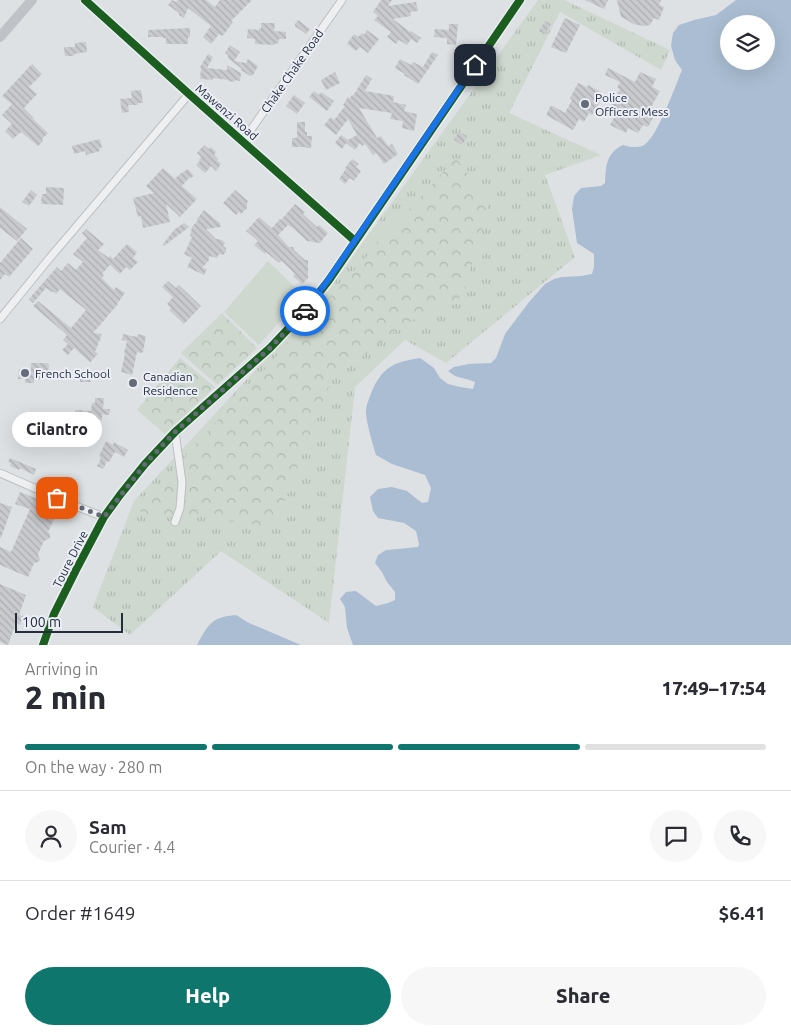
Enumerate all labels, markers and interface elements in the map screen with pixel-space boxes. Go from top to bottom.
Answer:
map controls [720,15,775,70]
button: layers [720,15,775,70]
street label: Chake Chake Road [258,27,326,115]
pin [454,44,496,86]
icon: home [461,51,489,79]
street label: Mawenzi Road [193,81,261,143]
place label: Police Officers Mess [595,91,669,118]
marker: Police Officers Mess [579,98,591,110]
courier [280,286,330,336]
icon: car [291,297,319,325]
marker: French School [19,367,31,379]
place label: French School [35,367,110,380]
place label: Canadian Residence [143,370,198,397]
marker: Canadian Residence [127,377,139,389]
callout: Cilantro [12,413,102,448]
text: Cilantro [26,420,88,438]
pin [36,477,78,519]
icon: bag [43,484,71,512]
street label: Toure Drive [50,528,90,590]
scale bar [15,610,122,633]
text: 100 m [22,614,61,630]
text: Arriving in [25,660,98,678]
text: 17:49–17:54 [661,677,766,699]
text: 2 min [25,679,106,715]
text: On the way · 280 m [25,758,162,776]
button: person [25,810,77,862]
button: chat [650,810,702,862]
button: phone [714,810,766,862]
text: Sam [89,816,127,838]
text: Courier · 4.4 [89,838,175,856]
text: Order #1649 [25,902,135,924]
text: $6.41 [718,902,766,924]
button: Help [25,967,391,1025]
button: Share [401,967,766,1025]

